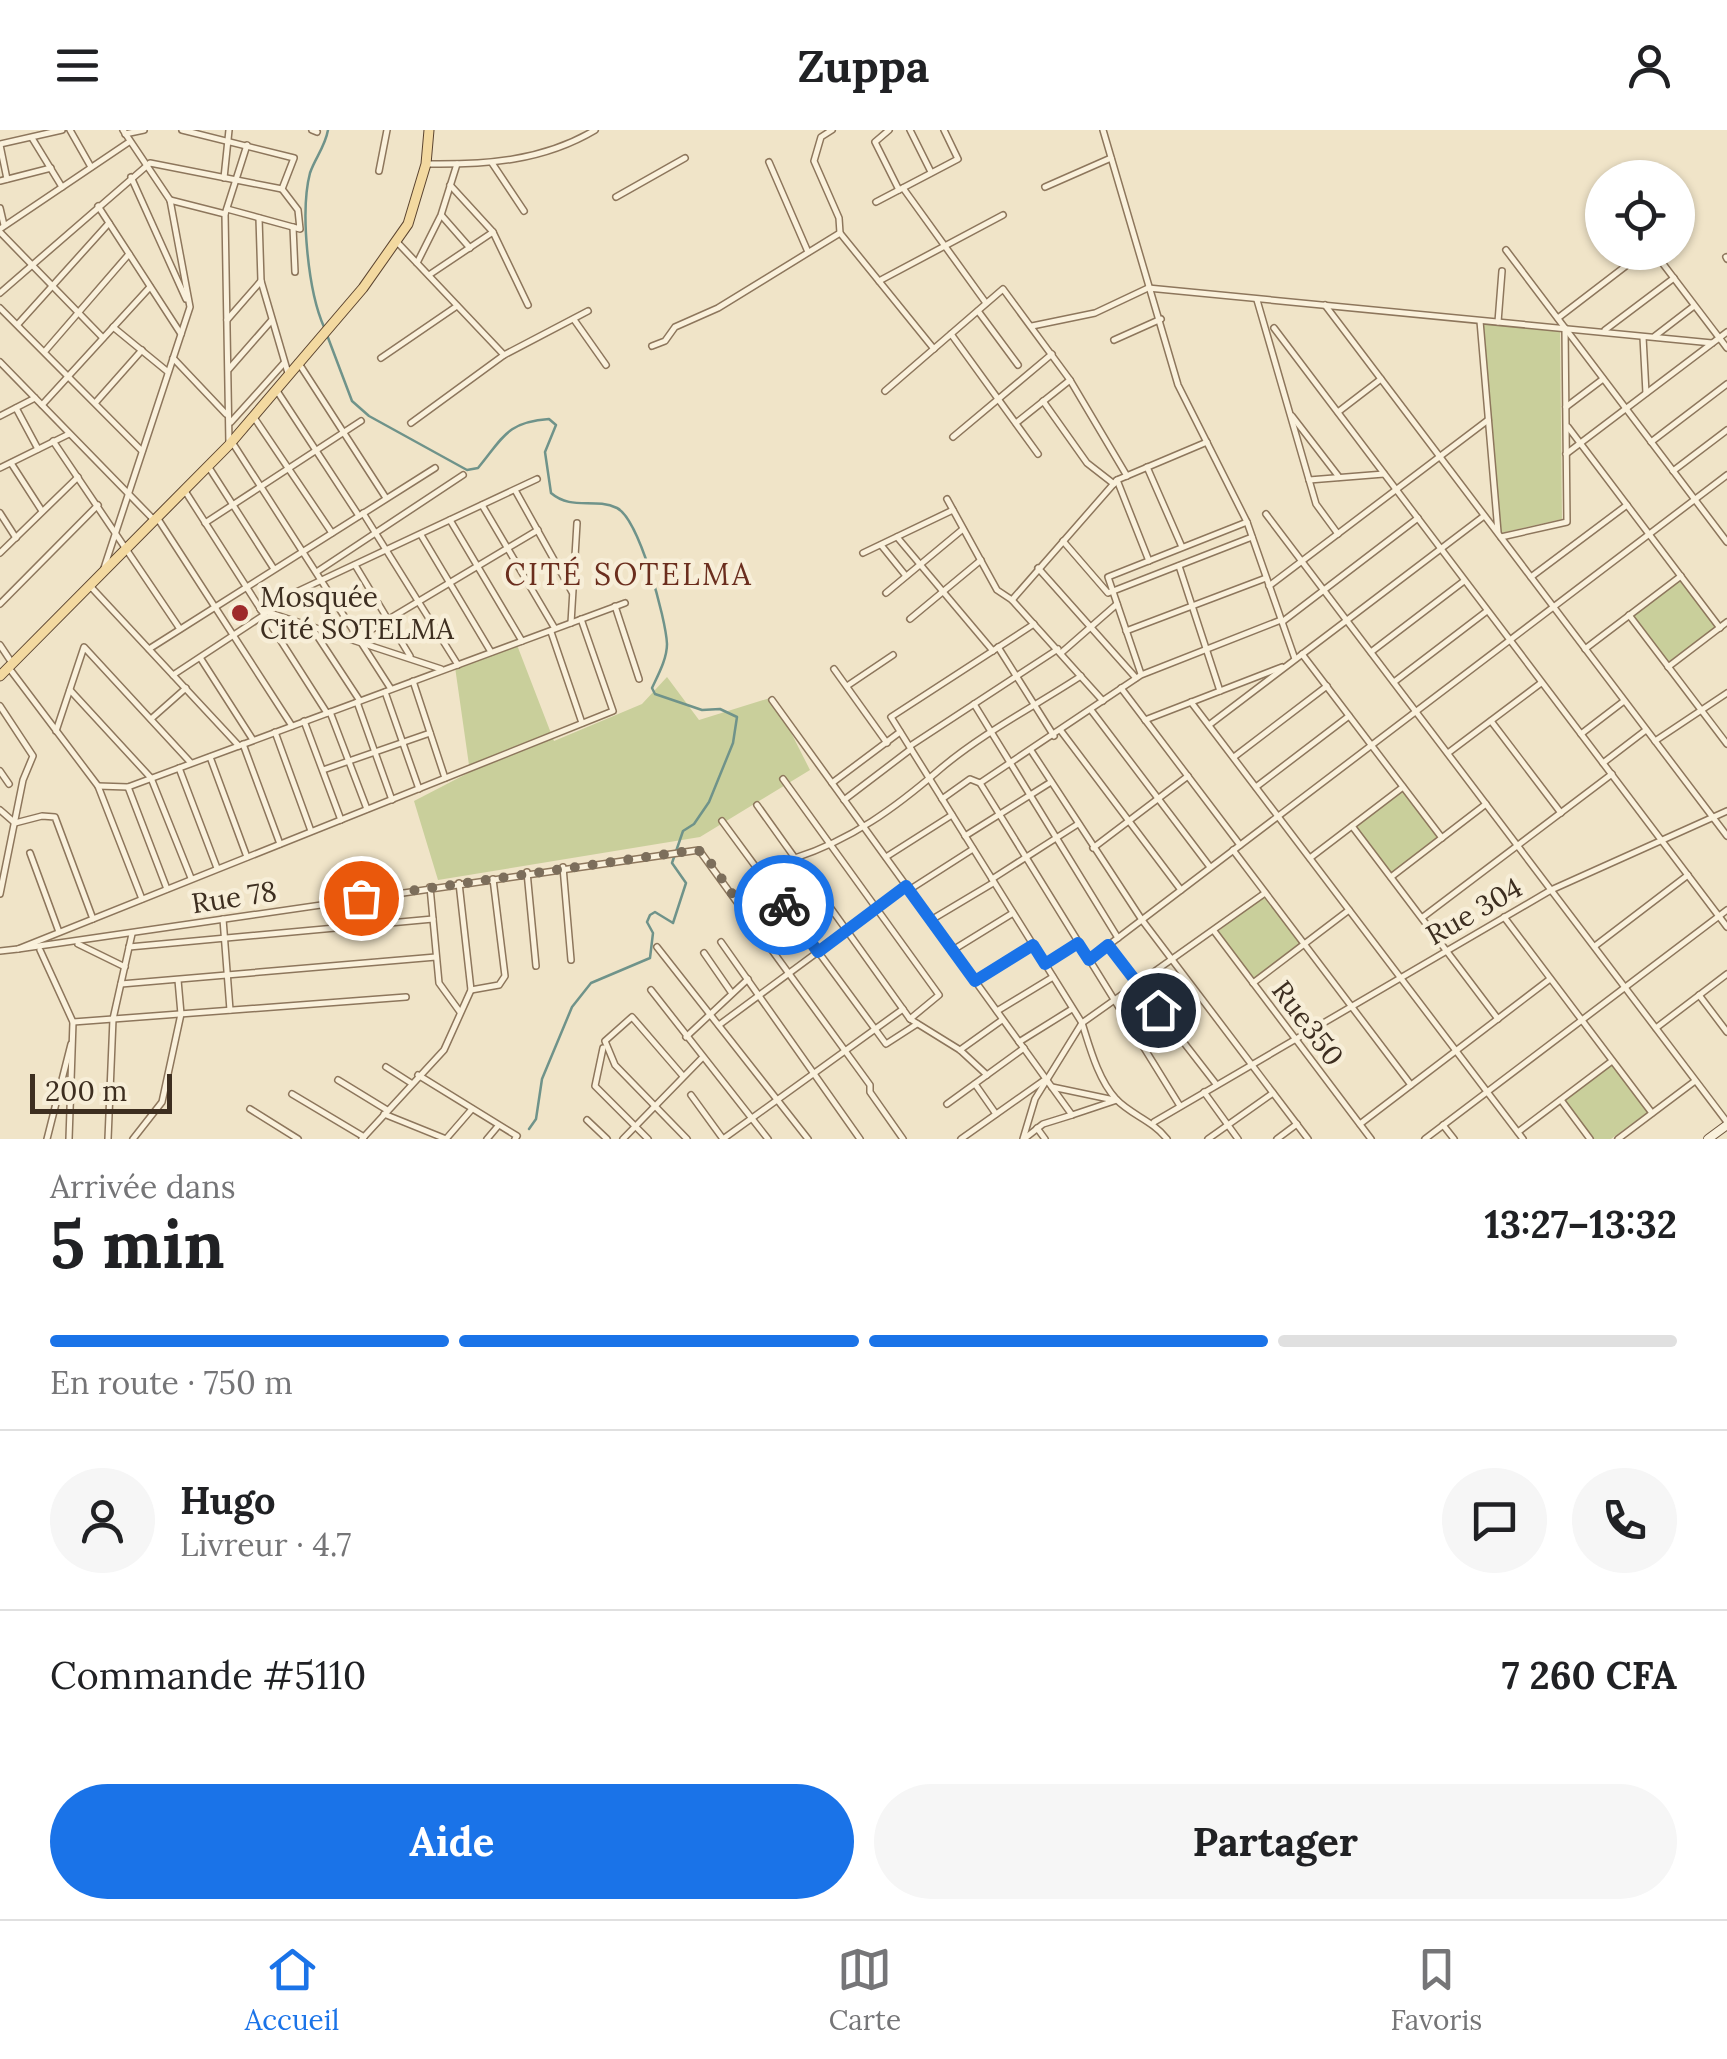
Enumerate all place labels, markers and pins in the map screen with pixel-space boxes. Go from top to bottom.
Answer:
place label: Mosquée Cité SOTELMA [260,579,454,647]
marker: Mosquée Cité SOTELMA [229,602,251,624]
pin [319,856,404,941]
pin [1116,968,1201,1053]

